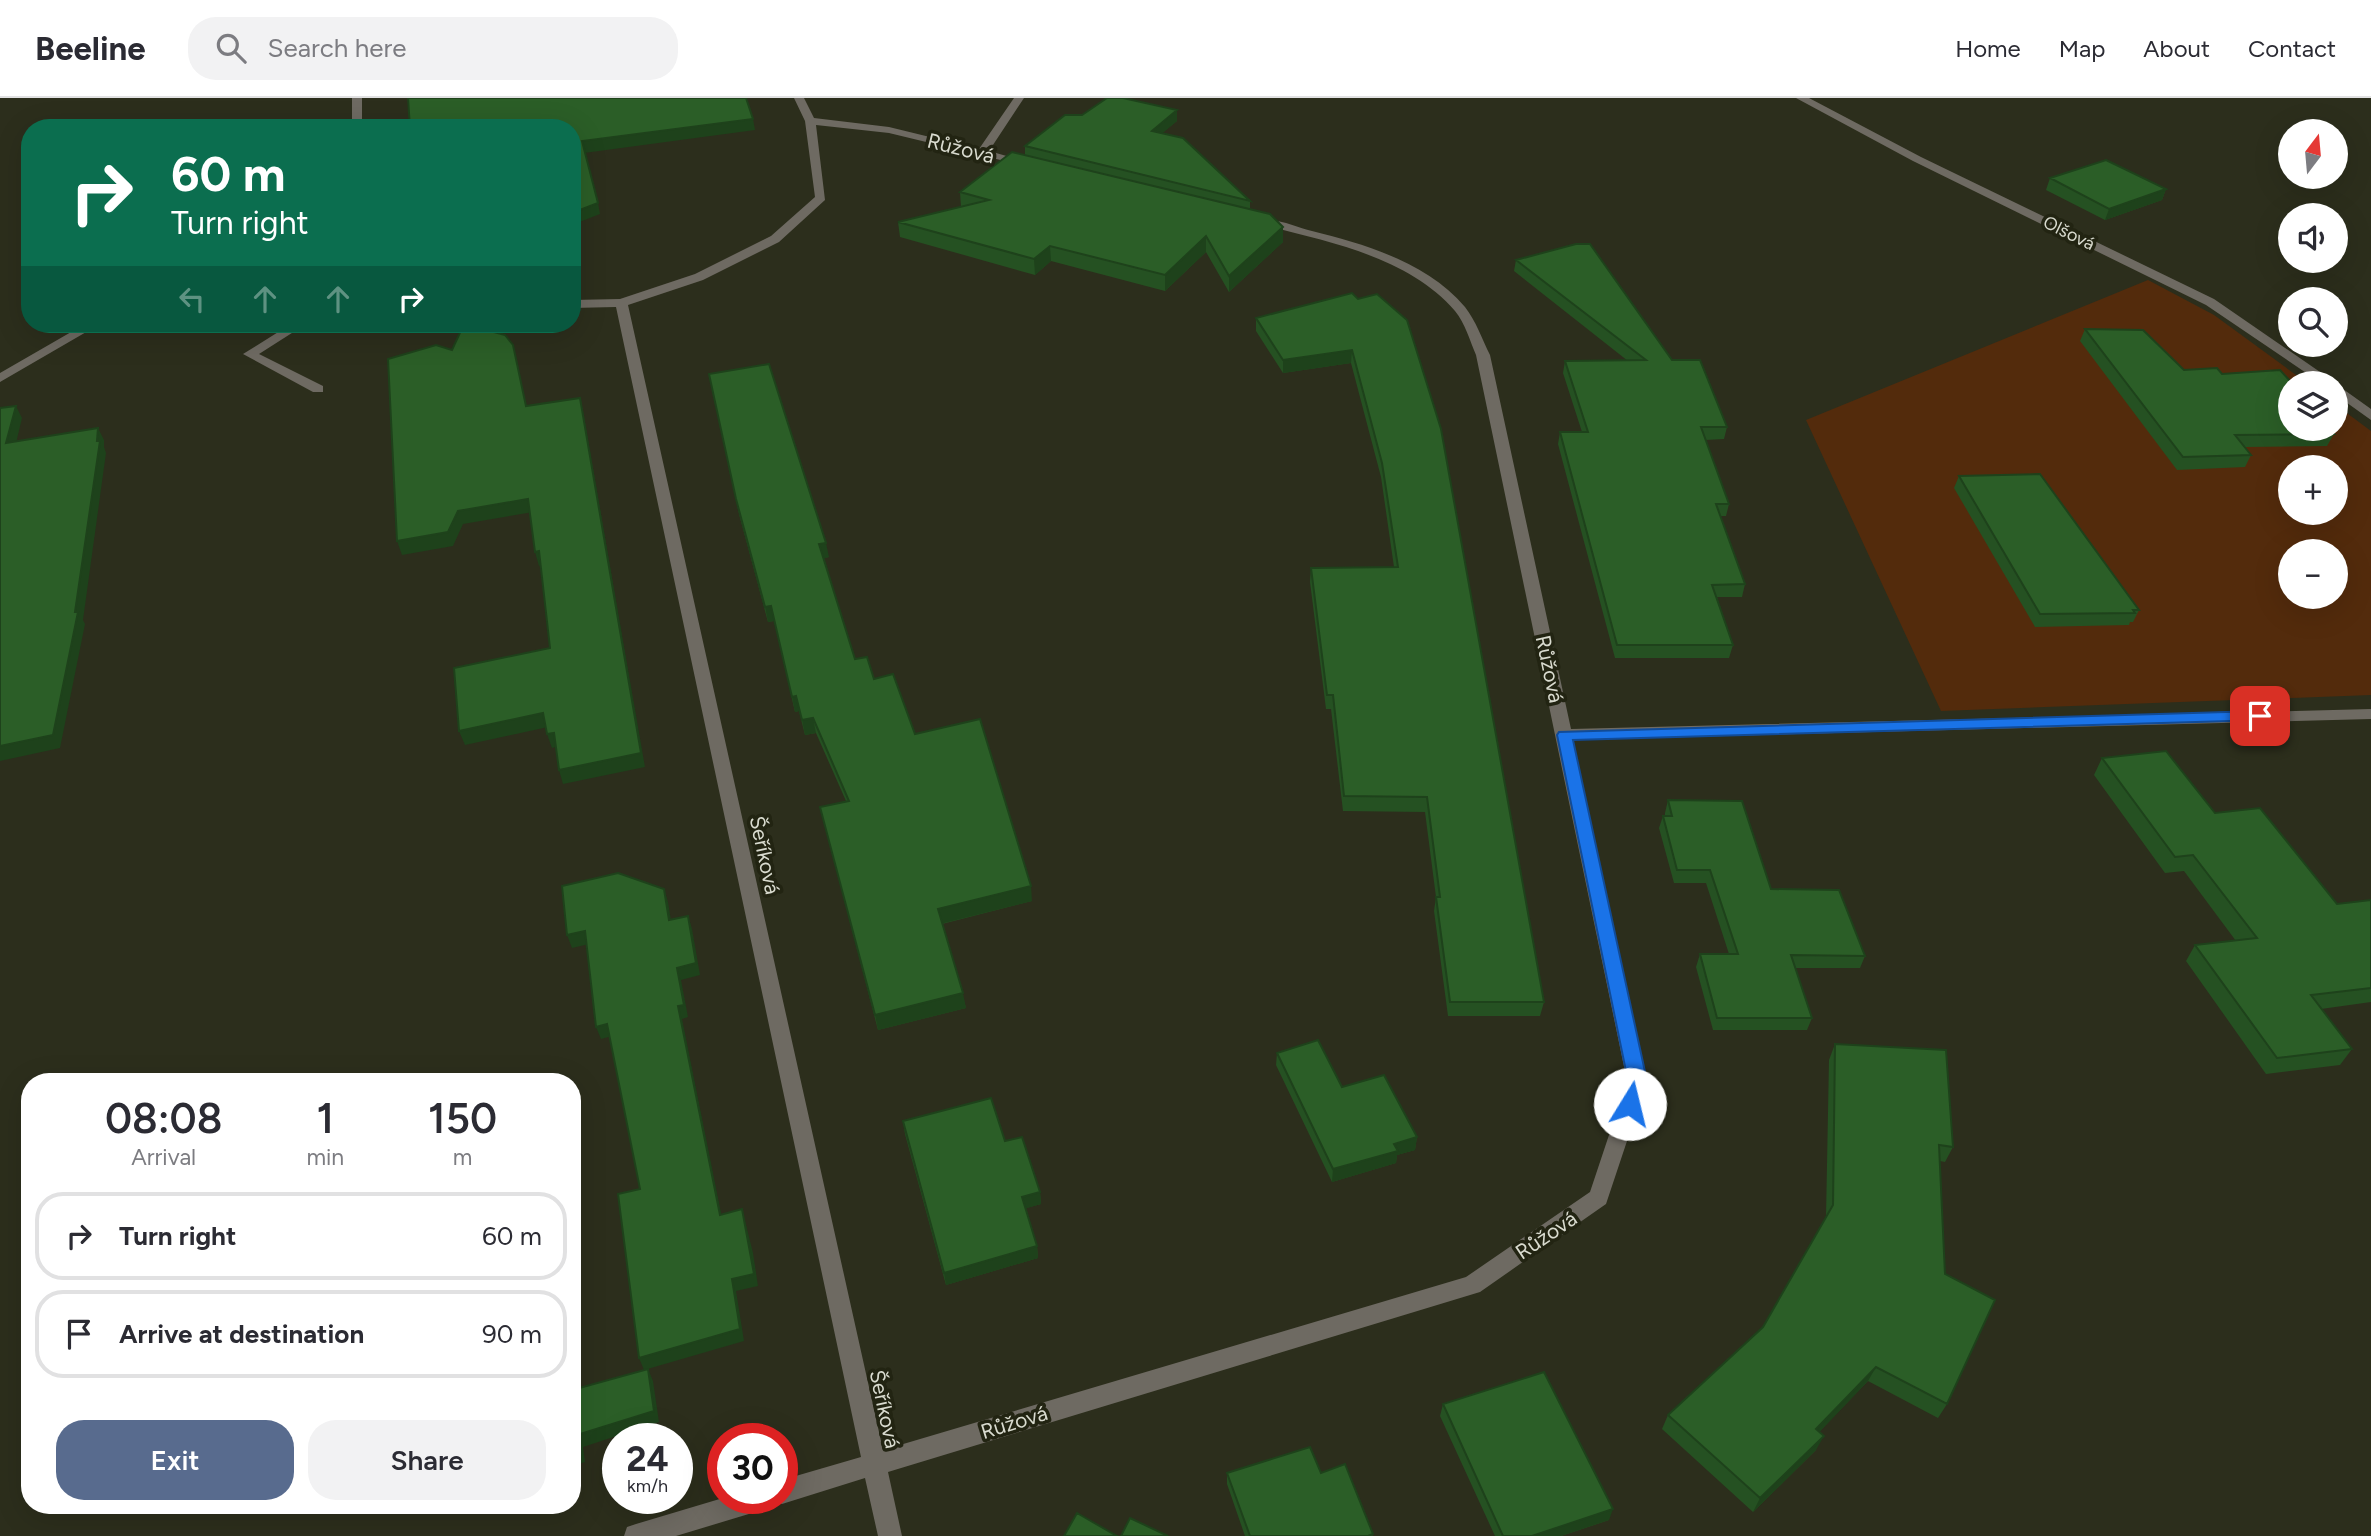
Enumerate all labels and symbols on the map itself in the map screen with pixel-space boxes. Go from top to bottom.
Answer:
north arrow [2278,119,2348,189]
street label: Růžová [925,128,997,168]
street label: Olšová [2040,211,2098,255]
street label: Růžová [1531,633,1569,705]
pin [2230,686,2290,746]
street label: Šeříková [745,813,785,897]
position arrow [1593,1067,1667,1141]
street label: Růžová [1511,1205,1581,1265]
street label: Šeříková [865,1367,905,1451]
street label: Růžová [978,1400,1050,1444]
speed limit sign: 30 [707,1423,798,1514]

